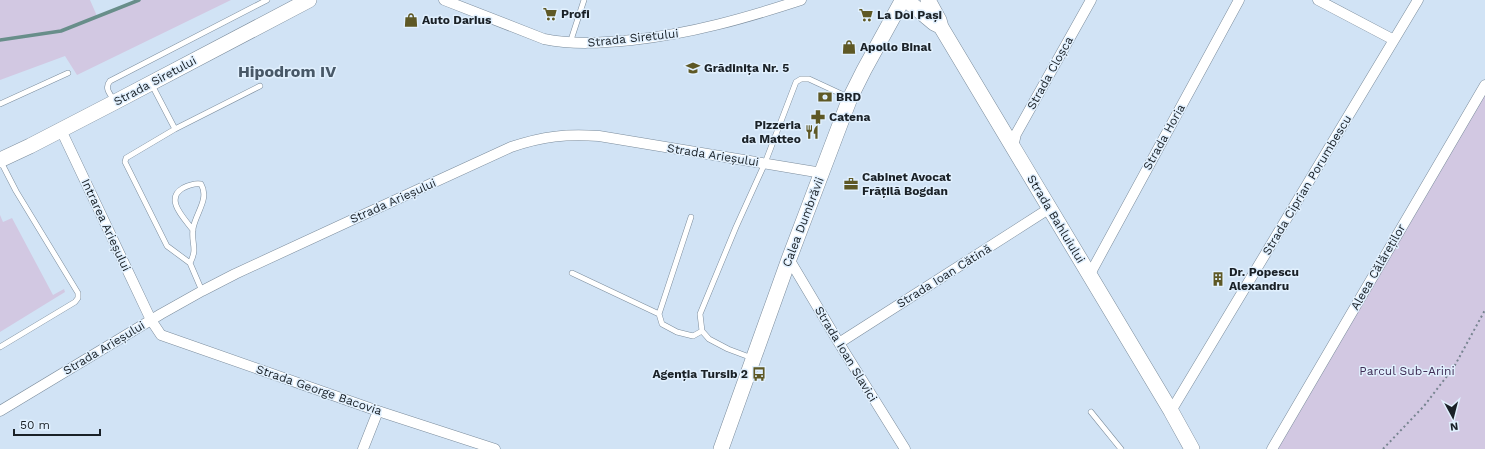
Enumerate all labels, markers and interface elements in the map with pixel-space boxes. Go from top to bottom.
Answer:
supermarket icon: Profi [542,6,558,22]
place label: Profi [561,7,590,21]
supermarket icon: La Doi Pași [858,7,874,23]
place label: La Doi Pași [877,8,942,22]
shop icon: Auto Darius [403,12,419,28]
place label: Auto Darius [422,13,492,27]
street label: Strada Siretului [587,26,679,50]
street label: Strada Cloșca [1024,34,1076,112]
shop icon: Apollo Binal [841,39,857,55]
place label: Apollo Binal [860,40,931,54]
street label: Strada Siretului [111,53,199,109]
school or university icon: Grădinița Nr. 5 [685,60,701,76]
place label: Grădinița Nr. 5 [704,61,789,75]
district label: Hipodrom IV [238,62,336,81]
bank icon: BRD [817,89,833,105]
place label: BRD [836,90,861,104]
street label: Strada Horia [1140,101,1188,172]
pharmacy icon: Catena [810,109,826,125]
place label: Catena [829,110,871,124]
street label: Strada Ciprian Porumbescu [1260,112,1354,258]
place label: Pizzeria da Matteo [741,118,801,146]
restaurant icon: Pizzeria da Matteo [804,124,820,140]
street label: Strada Arieșului [666,141,760,169]
place label: Cabinet Avocat Frățilă Bogdan [862,170,952,198]
street label: Strada Bahluiului [1024,172,1088,266]
street label: Calea Dumbrăvii [779,175,827,269]
street label: Strada Arieșului [348,176,438,226]
office icon: Cabinet Avocat Frățilă Bogdan [843,176,859,192]
street label: Intrarea Arieșului [79,177,133,273]
street label: Aleea Călăreților [1348,221,1408,312]
street label: Strada Ioan Cătină [894,241,994,311]
place label: Dr. Popescu Alexandru [1229,265,1299,293]
building icon: Dr. Popescu Alexandru [1210,271,1226,287]
street label: Strada Ioan Slavici [812,304,880,404]
street label: Strada Arieșului [61,318,147,378]
street label: Strada George Bacovia [254,362,384,418]
park label: Parcul Sub-Arini [1359,364,1455,378]
bus stop icon: Agenția Tursib 2 [751,366,767,382]
place label: Agenția Tursib 2 [652,367,748,381]
north arrow [1433,397,1473,437]
scale bar [14,411,100,437]
text: 50 m [20,418,50,432]
text: N [1449,419,1459,433]

